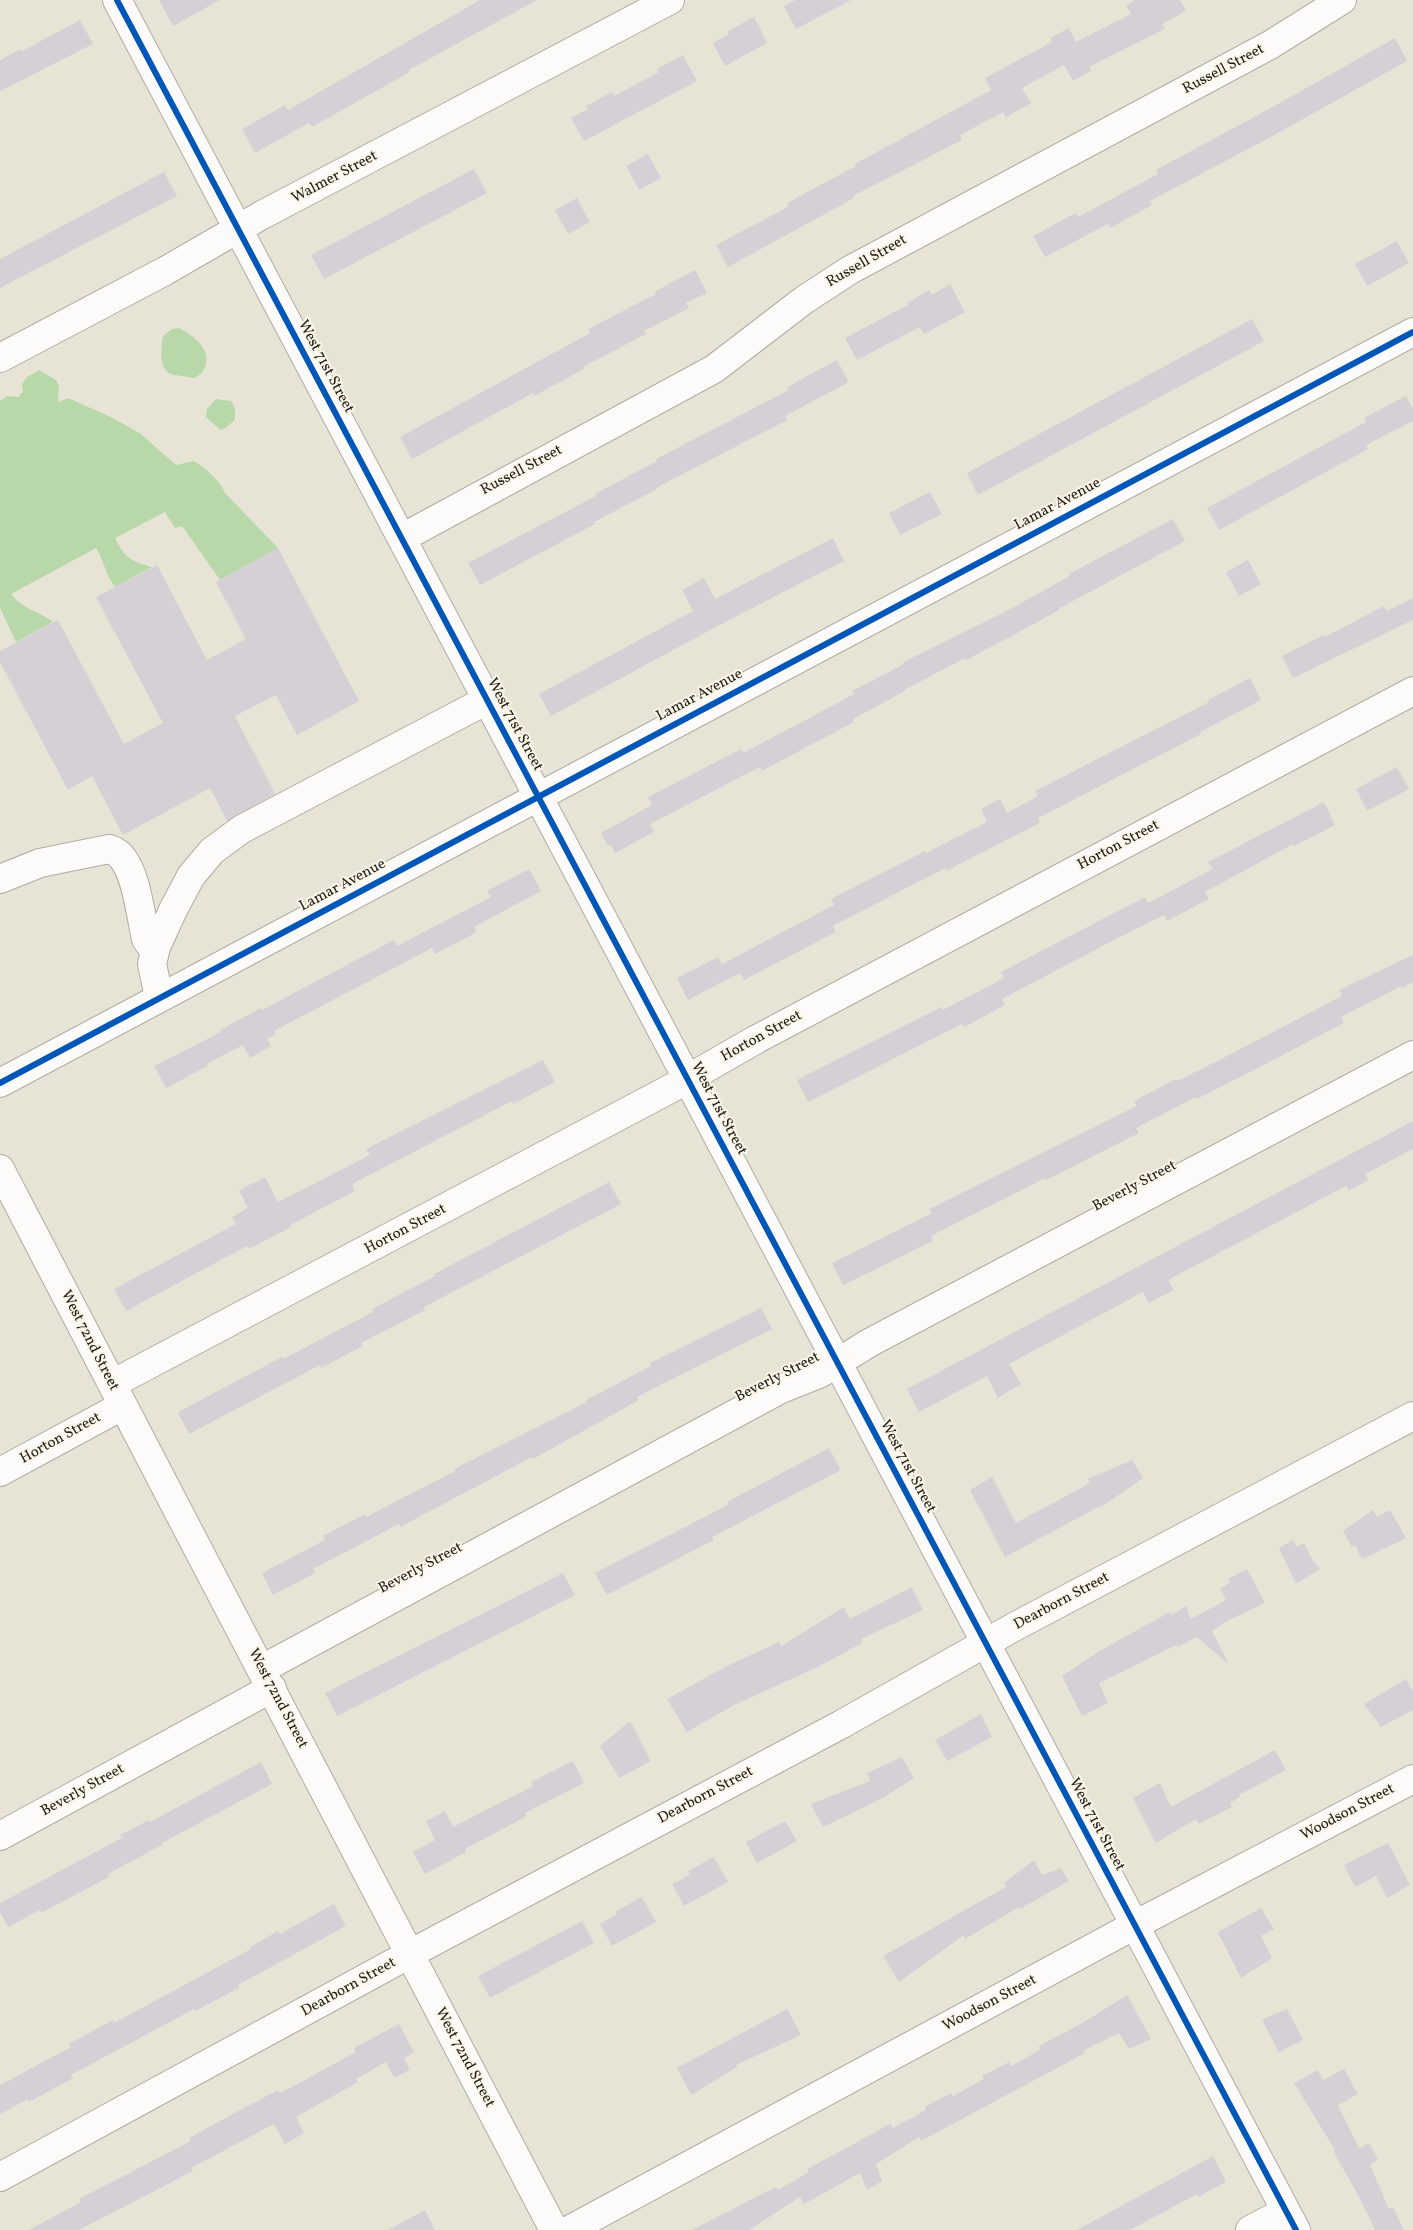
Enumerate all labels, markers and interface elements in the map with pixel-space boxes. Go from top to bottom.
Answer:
street label: Russell Street [1180,41,1268,99]
street label: Walmer Street [289,148,381,208]
street label: Russell Street [824,232,910,292]
street label: West 71st Street [293,317,357,417]
street label: Russell Street [478,442,566,500]
street label: Lamar Avenue [1012,475,1104,535]
street label: Lamar Avenue [654,666,746,726]
street label: West 71st Street [482,675,546,775]
street label: Horton Street [1075,817,1163,875]
street label: Lamar Avenue [297,856,389,916]
street label: Horton Street [718,1007,806,1067]
street label: West 71st Street [686,1059,750,1159]
street label: Beverly Street [1090,1157,1180,1217]
street label: Horton Street [362,1201,450,1259]
street label: West 72nd Street [56,1288,122,1394]
street label: Beverly Street [733,1349,823,1407]
street label: Horton Street [17,1409,105,1469]
street label: West 71st Street [875,1417,939,1517]
street label: Beverly Street [376,1539,466,1599]
street label: Dearborn Street [1011,1569,1113,1635]
street label: West 72nd Street [243,1646,311,1752]
street label: Beverly Street [38,1761,128,1821]
street label: Dearborn Street [655,1763,757,1829]
street label: West 71st Street [1064,1775,1128,1875]
street label: Woodson Street [1298,1781,1398,1845]
street label: Dearborn Street [298,1955,400,2021]
street label: Woodson Street [940,1972,1040,2036]
street label: West 72nd Street [430,2005,498,2111]

